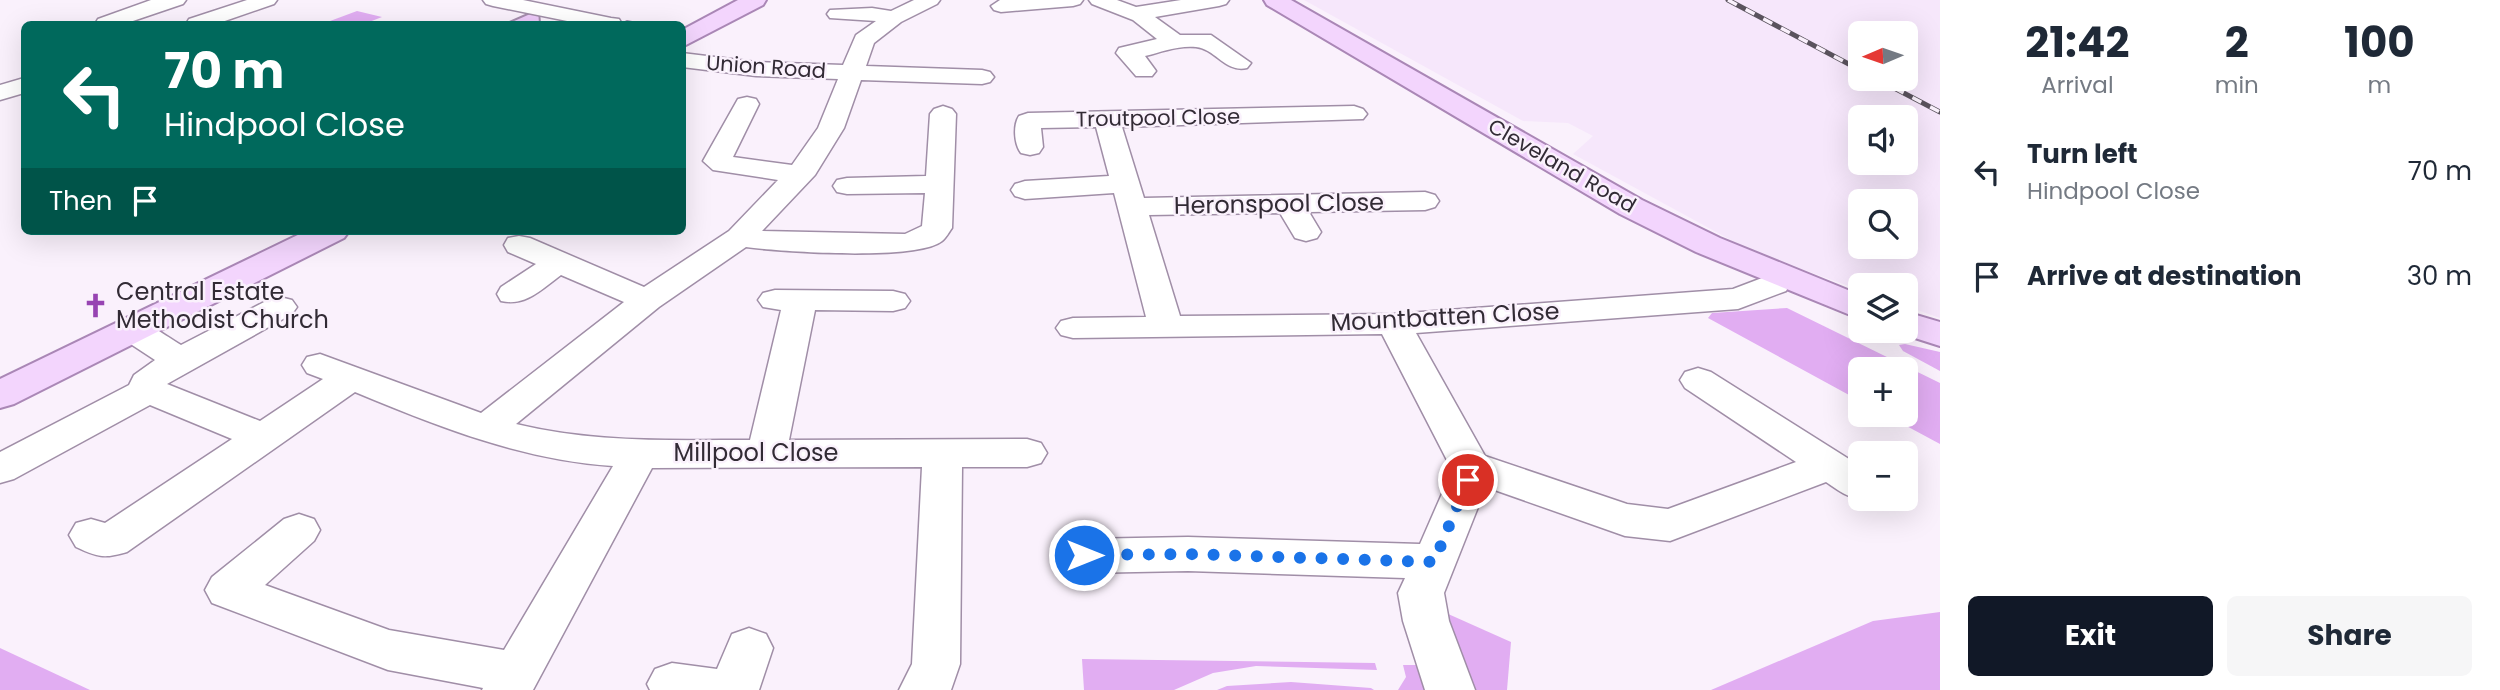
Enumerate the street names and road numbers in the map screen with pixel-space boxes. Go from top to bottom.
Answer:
street label: Union Road [705,48,827,85]
street label: Troutpool Close [1076,102,1240,133]
street label: Cleveland Road [1483,111,1642,220]
street label: Heronspool Close [1174,185,1384,222]
street label: Mountbatten Close [1330,294,1560,339]
street label: Millpool Close [674,436,838,469]

